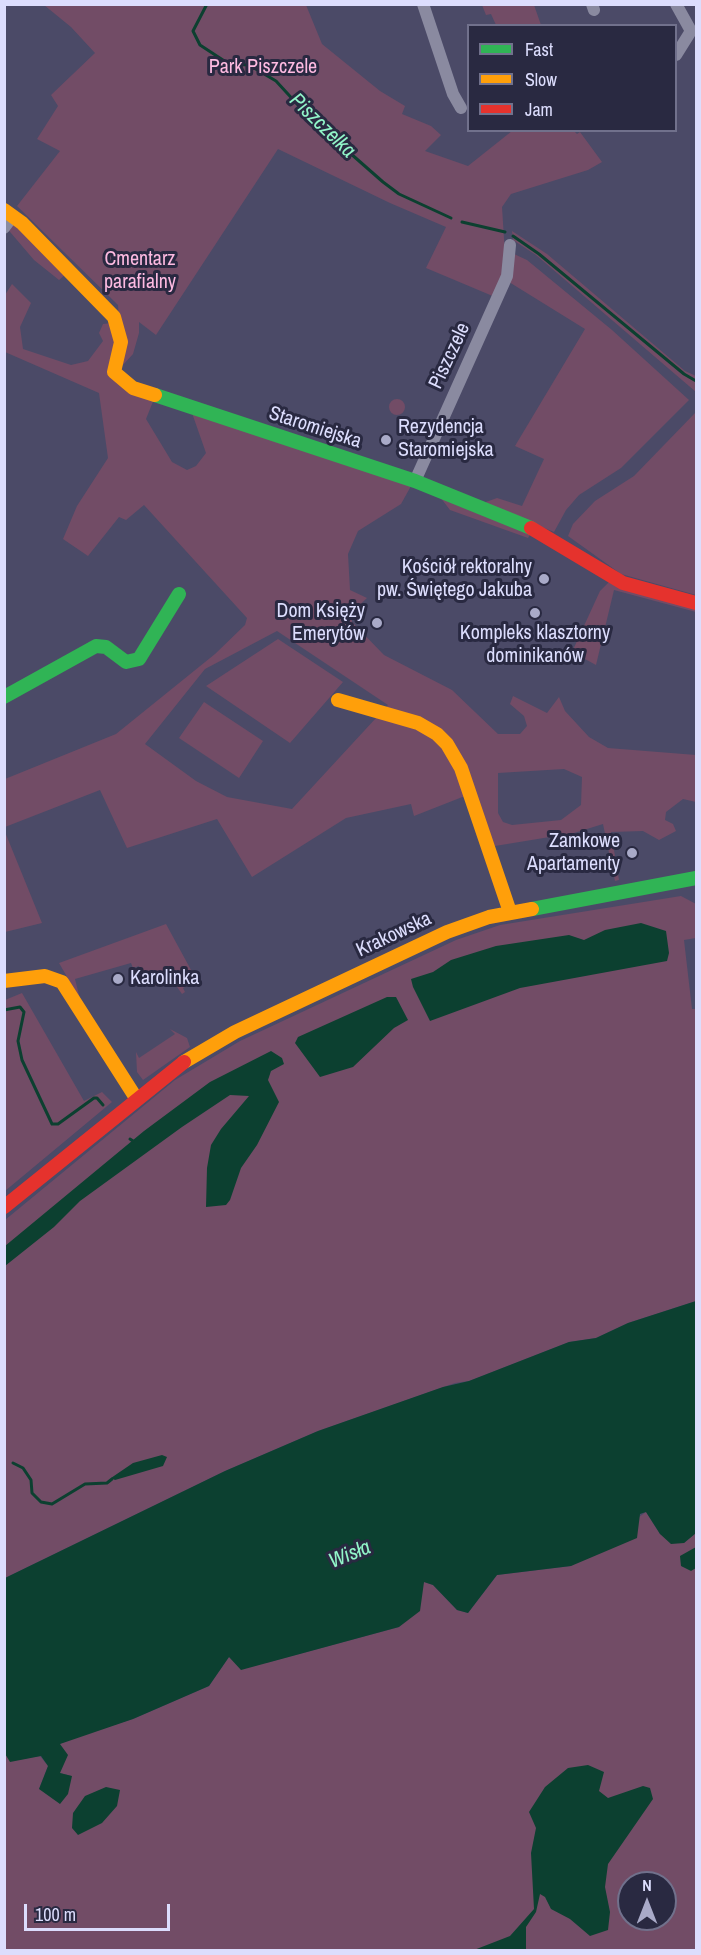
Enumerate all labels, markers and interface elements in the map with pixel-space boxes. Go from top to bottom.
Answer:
legend [467,24,677,132]
text: Fast [525,37,553,62]
park label: Park Piszczele [209,56,317,80]
text: Slow [525,67,557,92]
water label: Piszczelka [284,88,360,164]
text: Jam [525,97,553,122]
park label: Cmentarz parafialny [104,248,176,295]
street label: Piszczele [424,319,476,393]
street label: Staromiejska [266,402,364,454]
place label: Rezydencja Staromiejska [398,416,494,463]
marker: Rezydencja Staromiejska [379,433,393,447]
place label: Kościół rektoralny pw. Świętego Jakuba [377,556,532,603]
marker: Kościół rektoralny pw. Świętego Jakuba [537,572,551,586]
place label: Dom Księży Emerytów [277,600,365,647]
marker: Kompleks klasztorny dominikanów [528,606,542,620]
marker: Dom Księży Emerytów [370,616,384,630]
place label: Kompleks klasztorny dominikanów [460,622,610,669]
place label: Zamkowe Apartamenty [527,830,620,877]
marker: Zamkowe Apartamenty [625,846,639,860]
street label: Krakowska [353,907,435,963]
place label: Karolinka [130,967,199,991]
marker: Karolinka [111,972,125,986]
water label: Wisła [325,1535,375,1575]
north arrow [617,1871,677,1931]
text: N [642,1874,652,1896]
scale bar [27,1892,172,1930]
text: 100 m [35,1902,76,1927]

